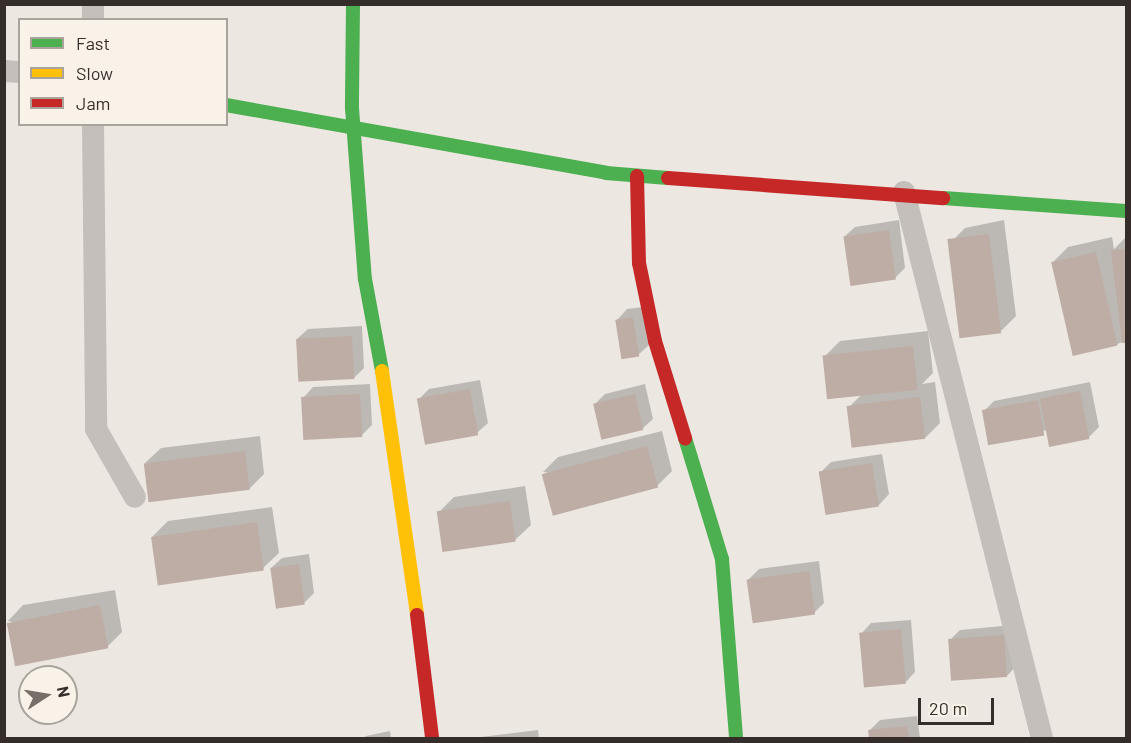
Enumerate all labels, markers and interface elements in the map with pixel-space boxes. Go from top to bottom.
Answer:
legend [18,18,228,126]
text: Fast [76,32,110,54]
text: Slow [76,62,113,84]
text: Jam [76,92,110,114]
north arrow [18,665,78,725]
text: N [54,684,75,699]
scale bar [921,686,998,724]
text: 20 m [929,697,967,719]

